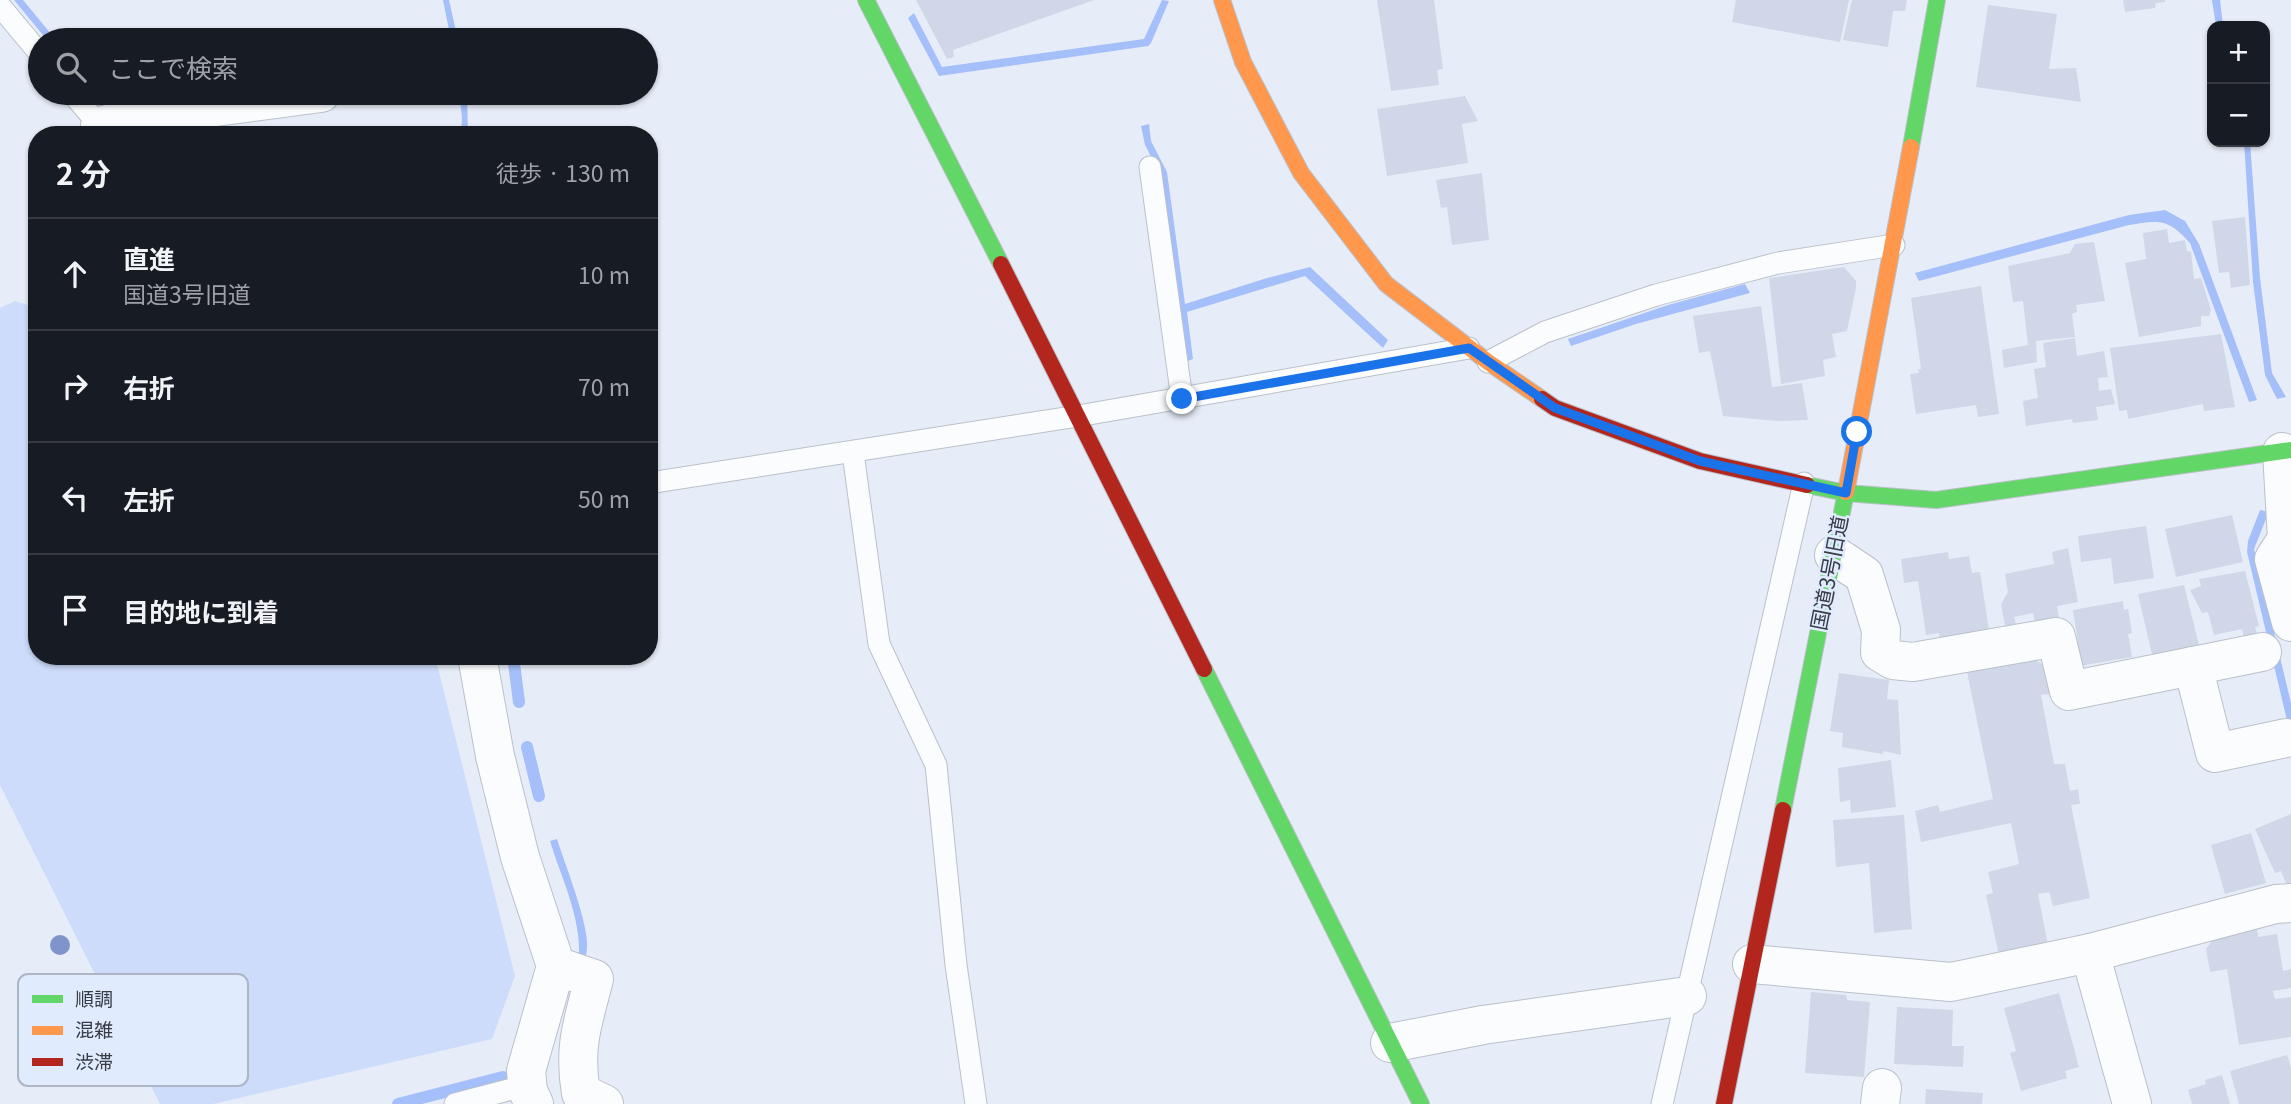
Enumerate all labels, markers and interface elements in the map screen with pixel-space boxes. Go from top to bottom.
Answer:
map controls [2207,21,2270,147]
button: + [2207,21,2270,84]
search box [28,28,658,105]
icon: search [52,48,90,86]
text: ここで検索 [108,48,238,85]
button: − [2207,84,2270,147]
text: 2 分 [56,150,111,194]
text: 徒歩 · 130 m [496,155,630,189]
text: 直進 [123,239,175,276]
icon: ahead [56,255,94,293]
text: 10 m [578,257,630,291]
text: 国道3号旧道 [123,276,251,310]
icon: right [56,367,94,405]
text: 右折 [123,368,175,405]
text: 70 m [578,369,630,403]
route end [1166,383,1197,414]
route start [1841,416,1872,447]
icon: left [56,479,94,517]
text: 左折 [123,480,175,517]
text: 50 m [578,481,630,515]
street label: 国道3号旧道 [1802,512,1854,633]
icon: arrive [56,591,94,629]
text: 目的地に到着 [123,592,279,629]
legend [18,974,248,1086]
text: 順調 [75,984,113,1011]
text: 混雑 [75,1015,113,1042]
text: 渋滞 [75,1047,113,1074]

